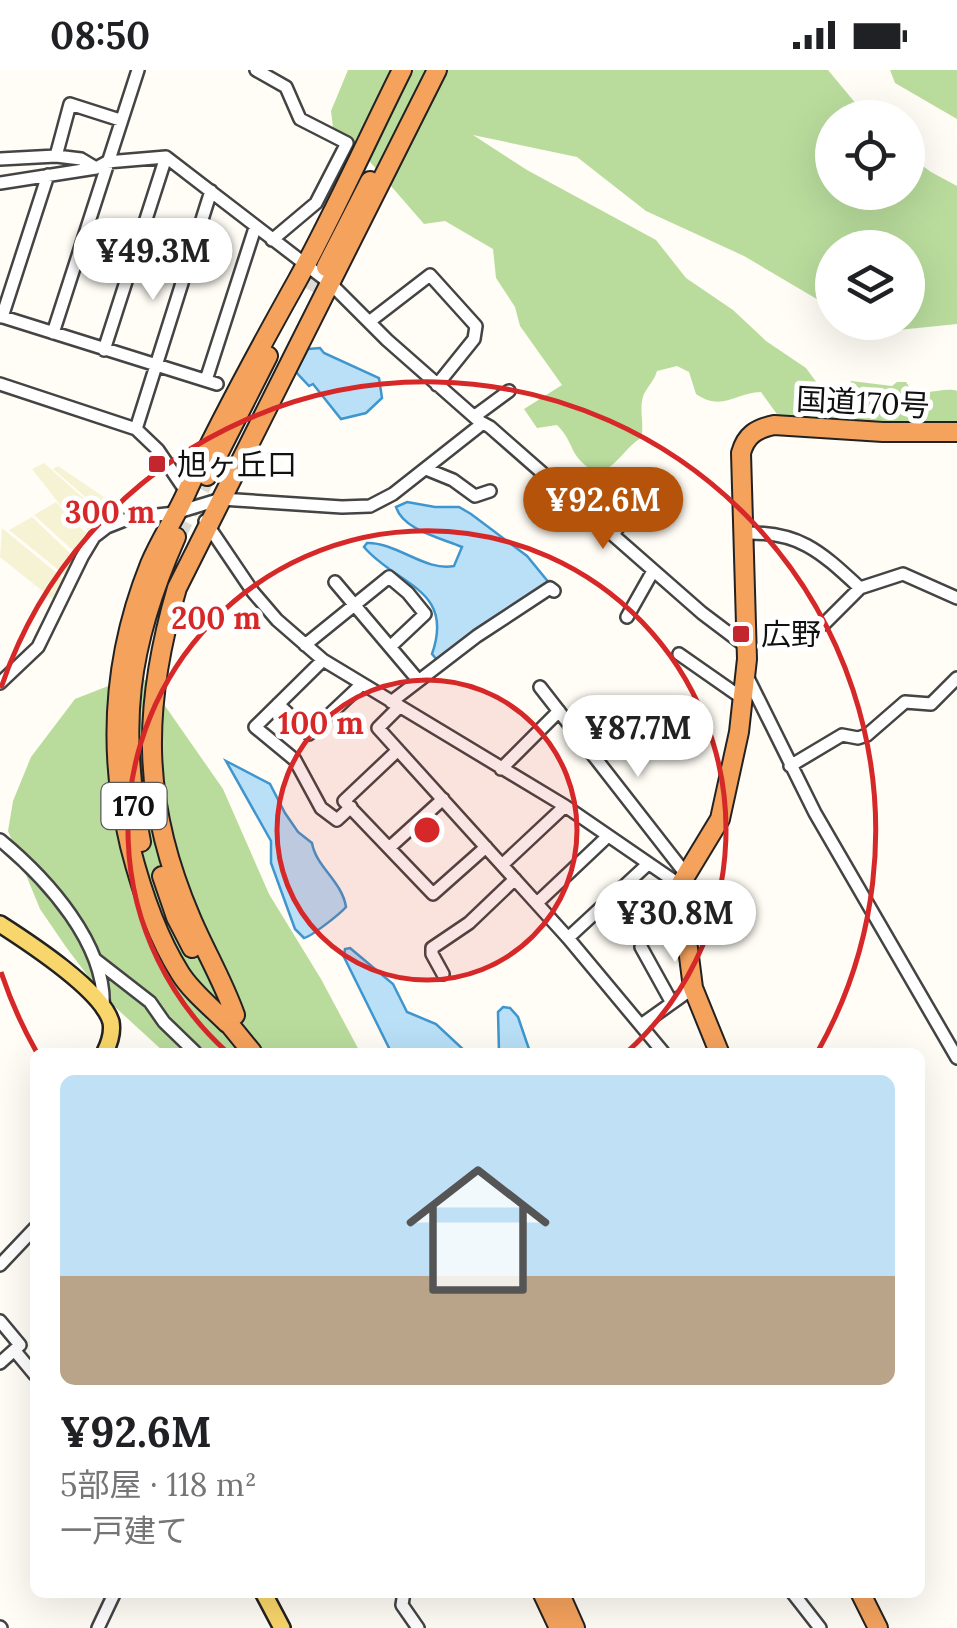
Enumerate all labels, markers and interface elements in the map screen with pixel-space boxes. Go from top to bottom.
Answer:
text: 08:50 [50,11,150,59]
map controls [815,100,925,340]
button: locate [815,100,925,210]
pin: ¥49.3M [72,218,234,303]
text: ¥49.3M [95,230,211,271]
button: layers [815,230,925,340]
street label: 国道170号 [795,380,931,424]
place label: 旭ヶ丘口 [177,445,297,483]
marker: 旭ヶ丘口 [146,453,168,475]
pin: ¥92.6M [522,467,684,552]
text: ¥92.6M [545,479,661,520]
text: 300 m [65,493,156,531]
text: 200 m [171,599,261,637]
place label: 広野 [761,615,821,653]
marker: 広野 [730,623,752,645]
pin: ¥87.7M [557,695,719,780]
text: 100 m [278,704,364,742]
text: ¥87.7M [584,707,692,748]
road number: 170 [102,783,166,829]
centre of rings [409,812,445,848]
pin: ¥30.8M [594,880,756,965]
text: ¥30.8M [616,892,734,933]
icon: home [388,1140,568,1320]
text: ¥92.6M [60,1405,212,1459]
text: 5部屋 · 118 m² [60,1464,257,1505]
text: 一戸建て [60,1510,188,1551]

